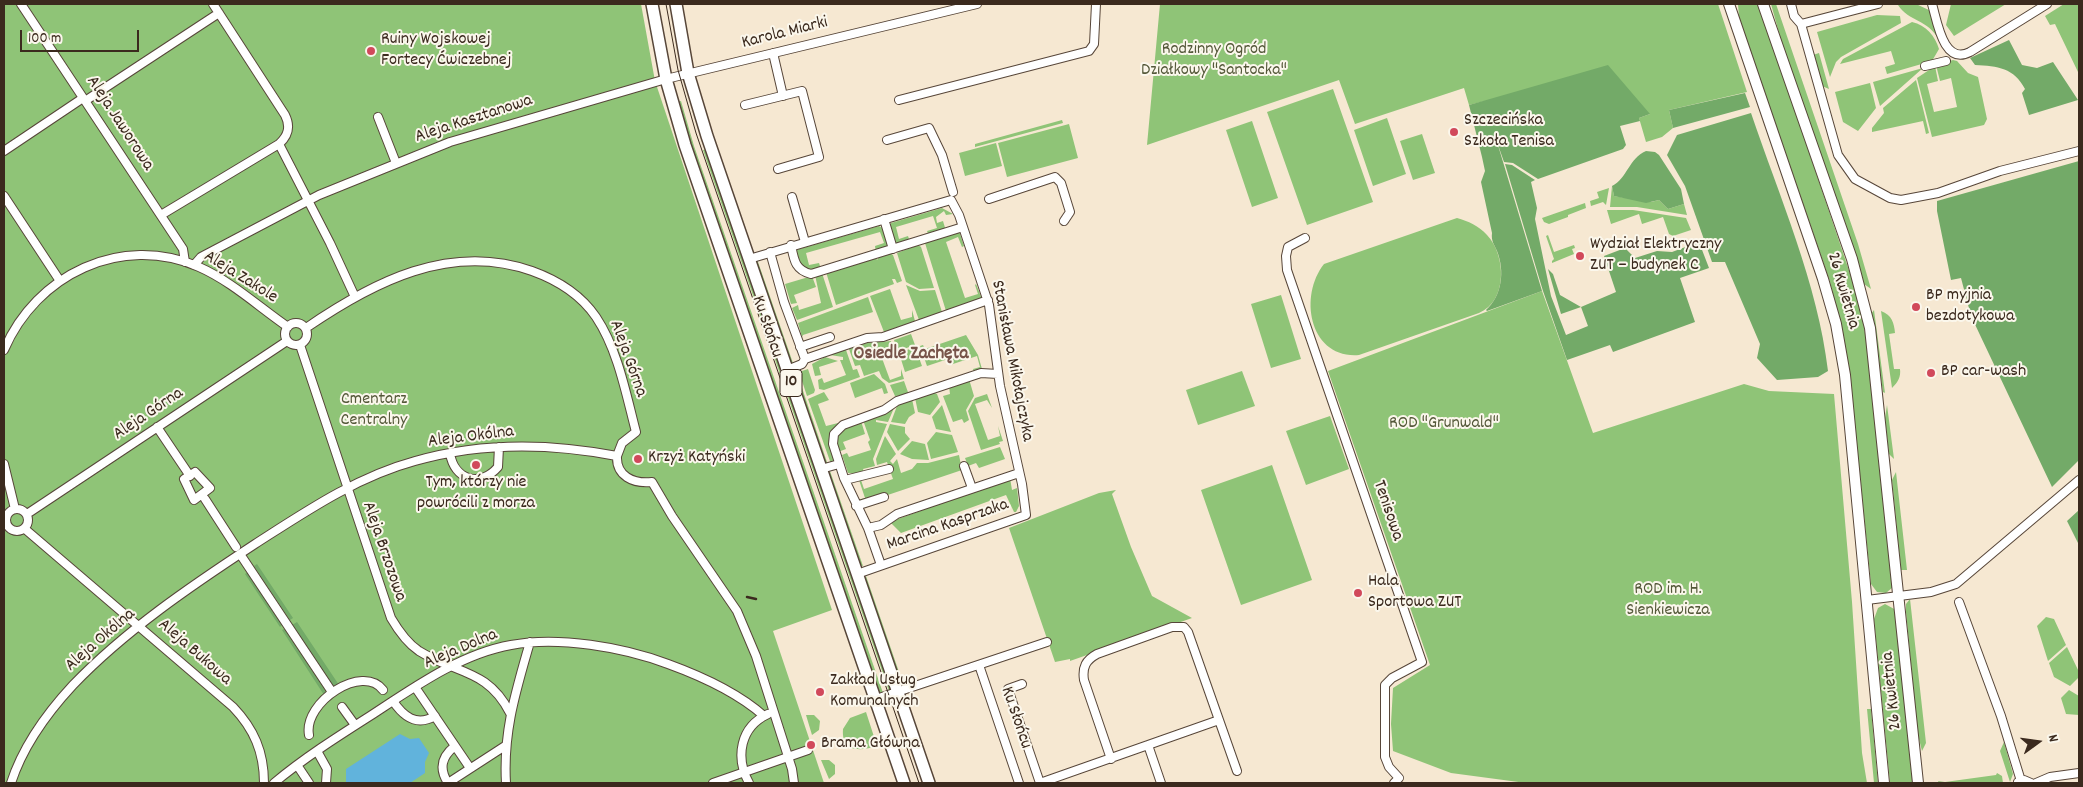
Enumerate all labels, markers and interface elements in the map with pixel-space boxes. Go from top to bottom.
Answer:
street label: Karola Miarki [740,13,830,55]
scale bar [22,20,141,52]
text: 100 m [28,28,61,50]
place label: Ruiny Wojskowej Fortecy Ćwiczebnej [381,30,511,72]
park label: Rodzinny Ogród Działkowy "Santocka" [1141,40,1287,82]
marker: Ruiny Wojskowej Fortecy Ćwiczebnej [365,45,377,57]
street label: Aleja Jaworowa [80,73,158,175]
street label: Aleja Kasztanowa [413,91,535,149]
place label: Szczecińska Szkoła Tenisa [1464,111,1554,154]
marker: Szczecińska Szkoła Tenisa [1448,126,1460,138]
place label: Wydział Elektryczny ZUT – budynek C [1590,235,1721,278]
street label: Aleja Zakole [199,247,281,309]
marker: Wydział Elektryczny ZUT – budynek C [1574,250,1586,262]
street label: 26 Kwietnia [1821,250,1863,332]
street label: Stanisława Mikołajczyka [985,279,1037,443]
place label: BP myjnia bezdotykowa [1926,286,2014,328]
street label: Ku Słońcu [745,293,787,361]
marker: BP myjnia bezdotykowa [1910,301,1922,313]
street label: Aleja Górna [603,318,651,400]
district label: Osiedle Zachęta [854,344,968,366]
place label: BP car-wash [1941,362,2026,384]
marker: BP car-wash [1925,367,1937,379]
road number: 10 [780,369,802,396]
street label: Aleja Górna [110,384,188,446]
park label: Cmentarz Centralny [341,390,407,432]
park label: ROD "Grunwald" [1389,414,1499,436]
street label: Aleja Okólna [427,422,515,454]
place label: Krzyż Katyński [648,448,745,470]
marker: Krzyż Katyński [632,453,644,465]
marker: Tym, którzy nie powrócili z morza [470,459,482,471]
place label: Tym, którzy nie powrócili z morza [417,473,535,516]
street label: Tenisowa [1367,478,1407,544]
street label: Marcina Kasprzaka [884,495,1012,557]
street label: Aleja Brzozowa [356,499,410,605]
place label: Hala Sportowa ZUT [1368,572,1462,614]
park label: ROD im. H. Sienkiewicza [1626,580,1710,622]
marker: Hala Sportowa ZUT [1352,587,1364,599]
street label: Aleja Okólna [61,605,141,677]
street label: Aleja Bukowa [153,615,235,691]
street label: Aleja Dolna [421,625,501,675]
street label: 26 Kwietnia [1878,651,1908,731]
place label: Zakład Usług Komunalnych [830,671,919,714]
street label: Ku Słońcu [994,684,1036,752]
marker: Zakład Usług Komunalnych [814,686,826,698]
north arrow [2013,717,2063,767]
text: N [2042,733,2063,744]
place label: Brama Główna [821,734,920,756]
marker: Brama Główna [805,739,817,751]

